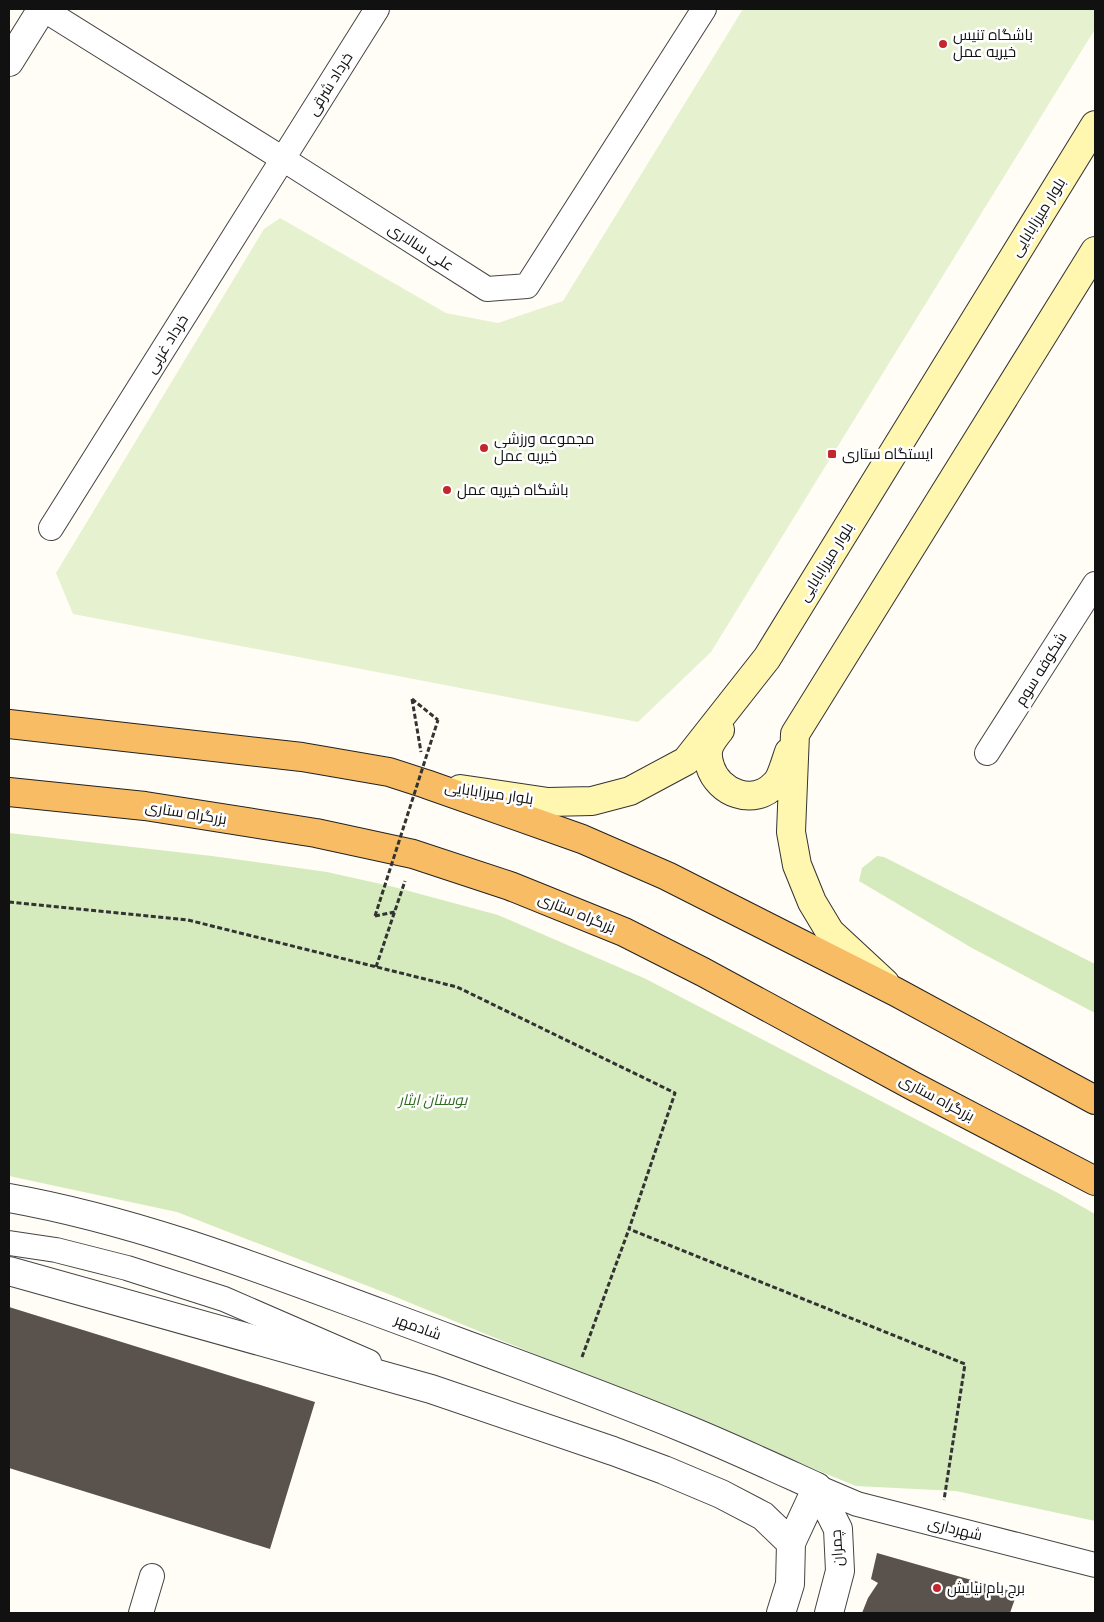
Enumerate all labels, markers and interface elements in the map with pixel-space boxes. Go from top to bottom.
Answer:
place label: باشگاه تنیس خیریه عمل [953,27,1033,62]
marker: باشگاه تنیس خیریه عمل [937,38,949,50]
street label: خرداد شرقی [304,50,357,119]
street label: بلوار میرزابابایی [1007,175,1070,260]
street label: علی سالاری [384,220,457,276]
street label: خرداد غربی [143,312,193,377]
place label: مجموعه ورزشی خیریه عمل [494,431,595,466]
marker: مجموعه ورزشی خیریه عمل [478,442,490,454]
place label: ایستگاه ستاری [842,446,934,464]
marker: ایستگاه ستاری [826,448,838,460]
place label: باشگاه خیریه عمل [457,482,569,500]
marker: باشگاه خیریه عمل [441,484,453,496]
street label: بلوار میرزابابایی [795,520,858,605]
street label: شکوفه سوم [1012,630,1071,709]
street label: بلوار میرزابابایی [443,779,535,809]
street label: بزرگراه ستاری [144,799,228,829]
street label: بزرگراه ستاری [535,890,618,938]
street label: بزرگراه ستاری [896,1072,977,1126]
park label: بوستان ایثار [397,1092,468,1109]
street label: شادمهر [391,1311,443,1345]
street label: شهرداری [926,1515,984,1545]
street label: چمران [828,1529,848,1567]
place label: برج بام نیایش [947,1580,1025,1599]
marker: برج بام نیایش [931,1582,943,1594]

